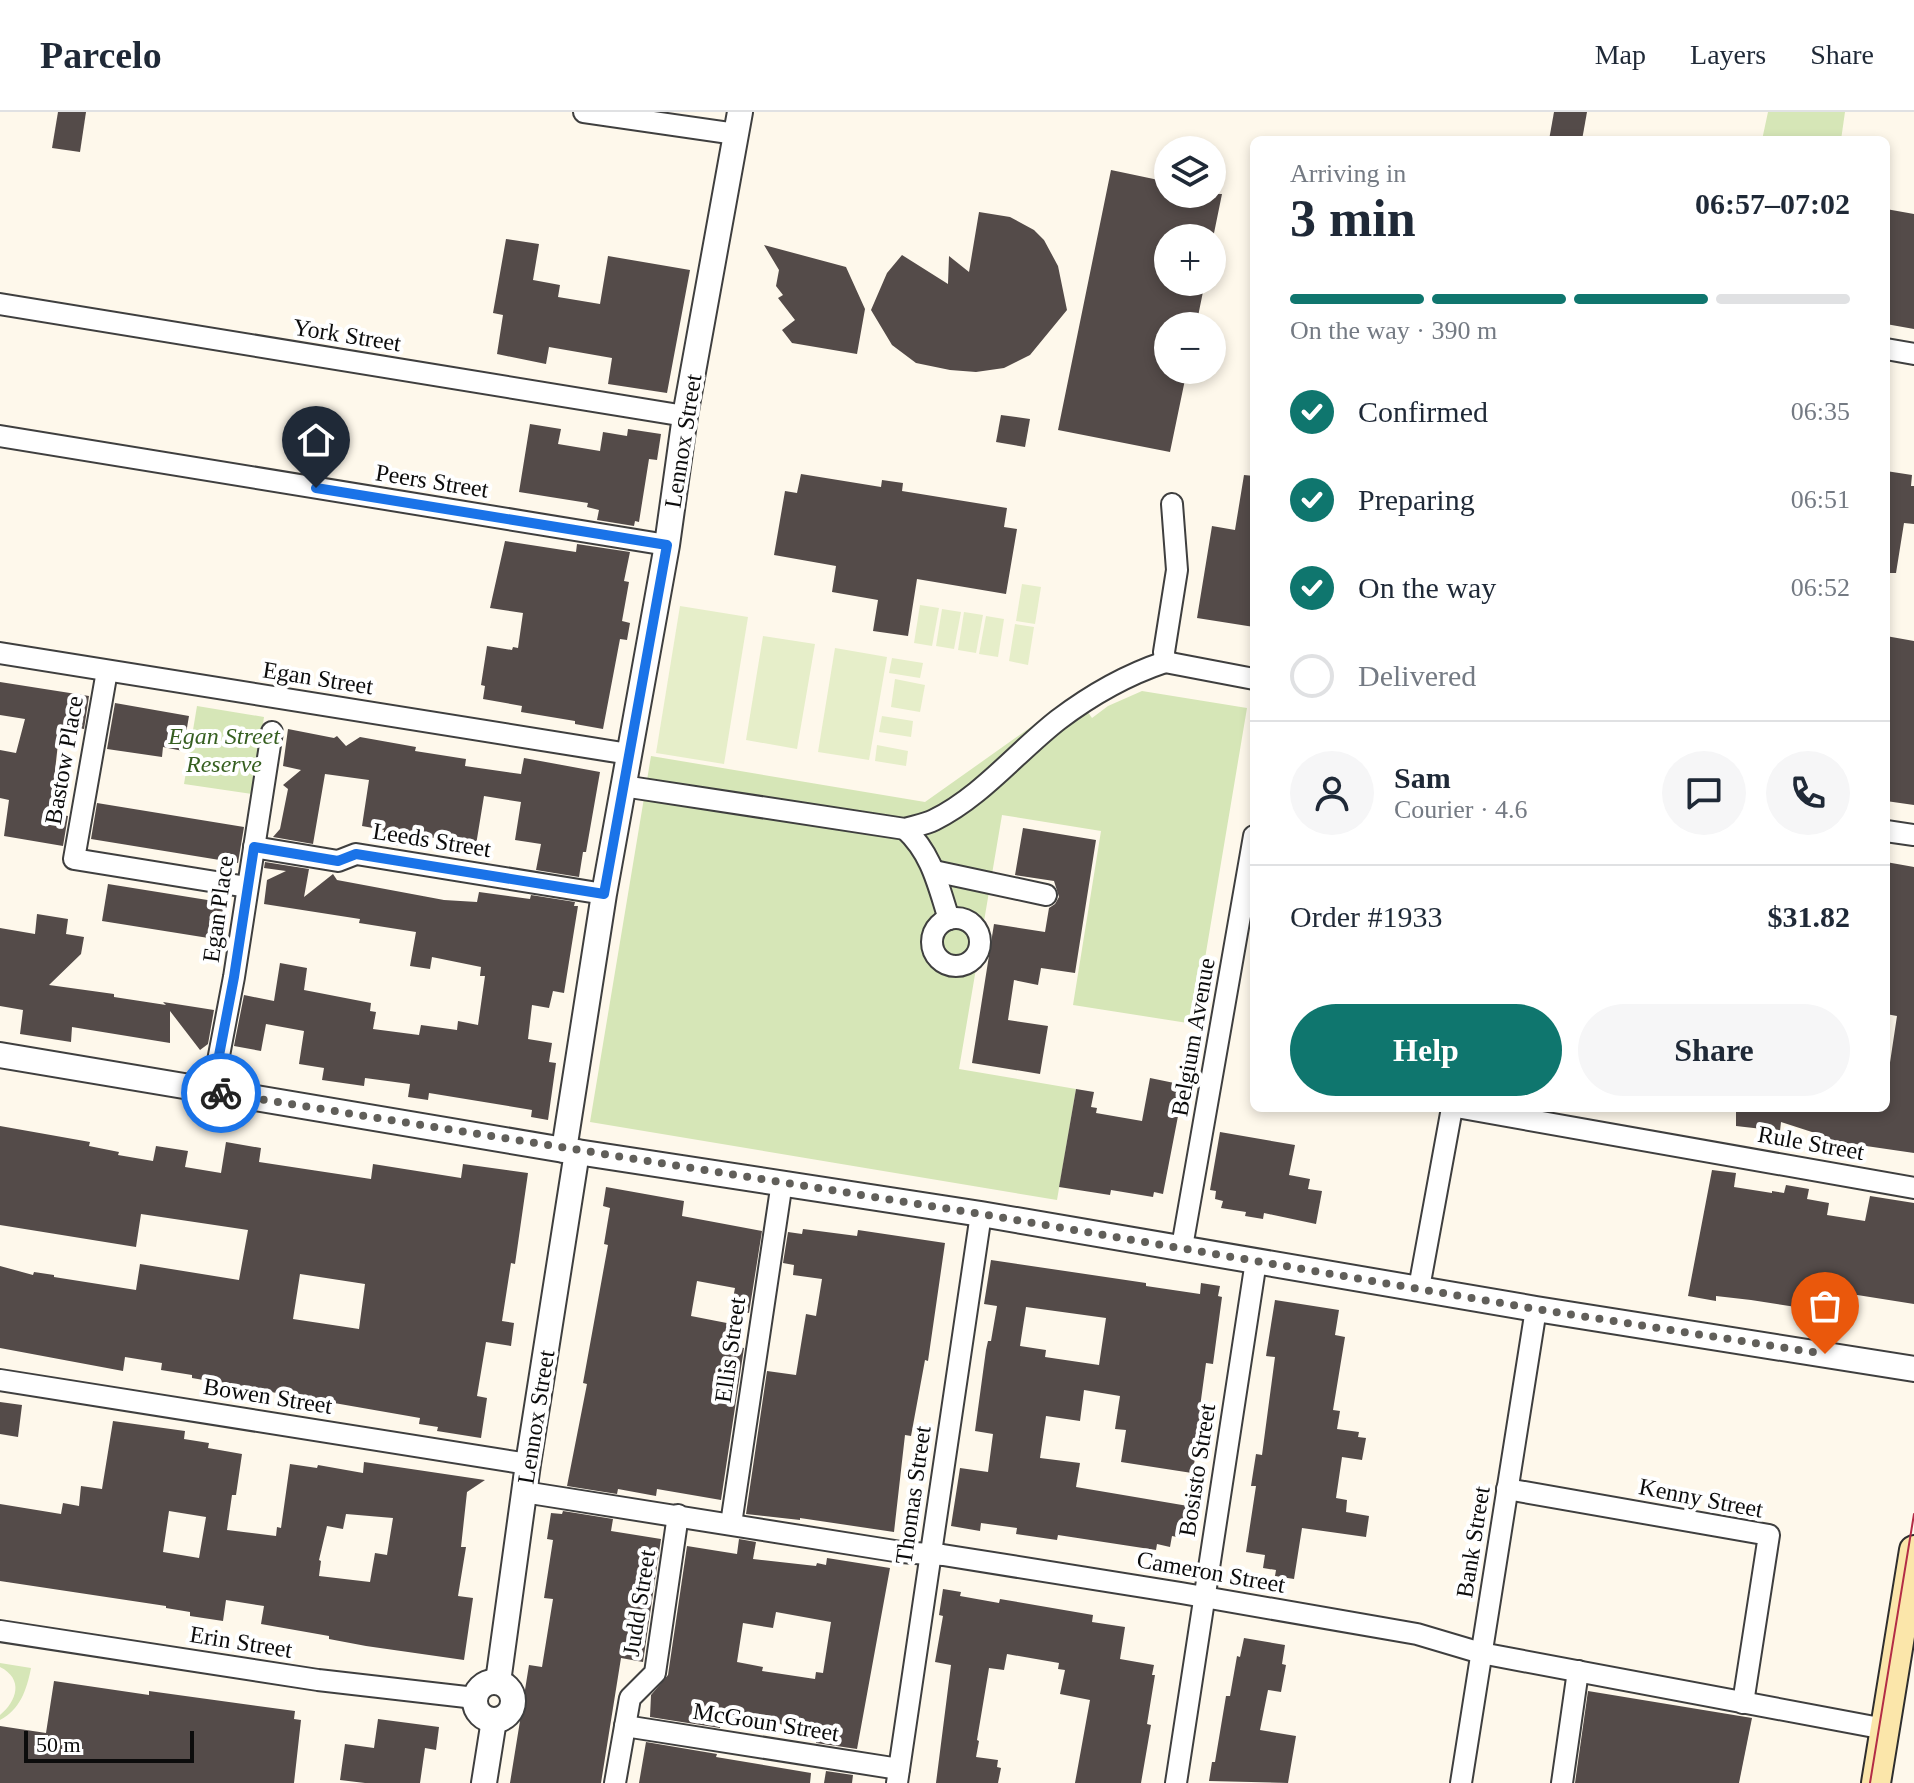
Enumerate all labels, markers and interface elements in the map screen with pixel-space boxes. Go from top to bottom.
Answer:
text: Parcelo [40,34,162,76]
text: Map [1595,39,1646,70]
text: Layers [1690,39,1766,70]
text: Share [1810,39,1874,70]
map controls [1154,136,1226,384]
button: layers [1154,136,1226,208]
text: Arriving in [1290,159,1406,188]
text: 06:57–07:02 [1695,187,1850,220]
text: 3 min [1290,190,1416,247]
button: + [1154,224,1226,296]
button: − [1154,312,1226,384]
street label: York Street [291,314,403,356]
text: On the way · 390 m [1290,316,1497,345]
street label: Lennox Street [660,372,706,510]
icon: check [1290,390,1334,434]
text: Confirmed [1358,395,1488,428]
text: 06:35 [1791,397,1850,426]
pin [282,406,350,488]
icon: home [294,418,338,462]
street label: Peers Street [374,459,491,503]
icon: check [1290,478,1334,522]
text: Preparing [1358,483,1475,516]
text: 06:51 [1791,485,1850,514]
icon: check [1290,566,1334,610]
text: On the way [1358,571,1496,604]
text: 06:52 [1791,573,1850,602]
street label: Egan Street [261,656,375,700]
text: Delivered [1358,659,1476,692]
street label: Bastow Place [40,694,88,826]
park label: Egan Street Reserve [167,723,281,777]
button: person [1290,751,1374,835]
button: chat [1662,751,1746,835]
button: phone [1766,751,1850,835]
text: Sam [1394,761,1451,794]
text: Courier · 4.6 [1394,795,1528,824]
street label: Leeds Street [371,818,493,862]
street label: Egan Place [198,854,238,964]
text: Order #1933 [1290,900,1442,933]
text: $31.82 [1768,900,1850,933]
street label: Belgium Avenue [1166,956,1220,1118]
button: Help [1290,1004,1562,1096]
button: Share [1578,1004,1850,1096]
courier [181,1053,261,1133]
icon: bike [199,1071,243,1115]
street label: Rule Street [1756,1121,1866,1165]
pin [1791,1272,1859,1354]
icon: bag [1803,1284,1847,1328]
street label: Ellis Street [710,1295,750,1404]
street label: Lennox Street [513,1348,559,1486]
street label: Bowen Street [202,1373,335,1419]
street label: Bosisto Street [1174,1401,1220,1538]
street label: Thomas Street [890,1424,936,1566]
street label: Kenny Street [1637,1473,1766,1523]
street label: Bank Street [1451,1484,1495,1600]
street label: Cameron Street [1135,1546,1287,1598]
street label: Judd Street [618,1548,660,1658]
street label: Erin Street [188,1621,294,1663]
street label: McGoun Street [691,1698,841,1746]
scale bar [24,1727,194,1763]
text: 50 m [36,1732,81,1757]

